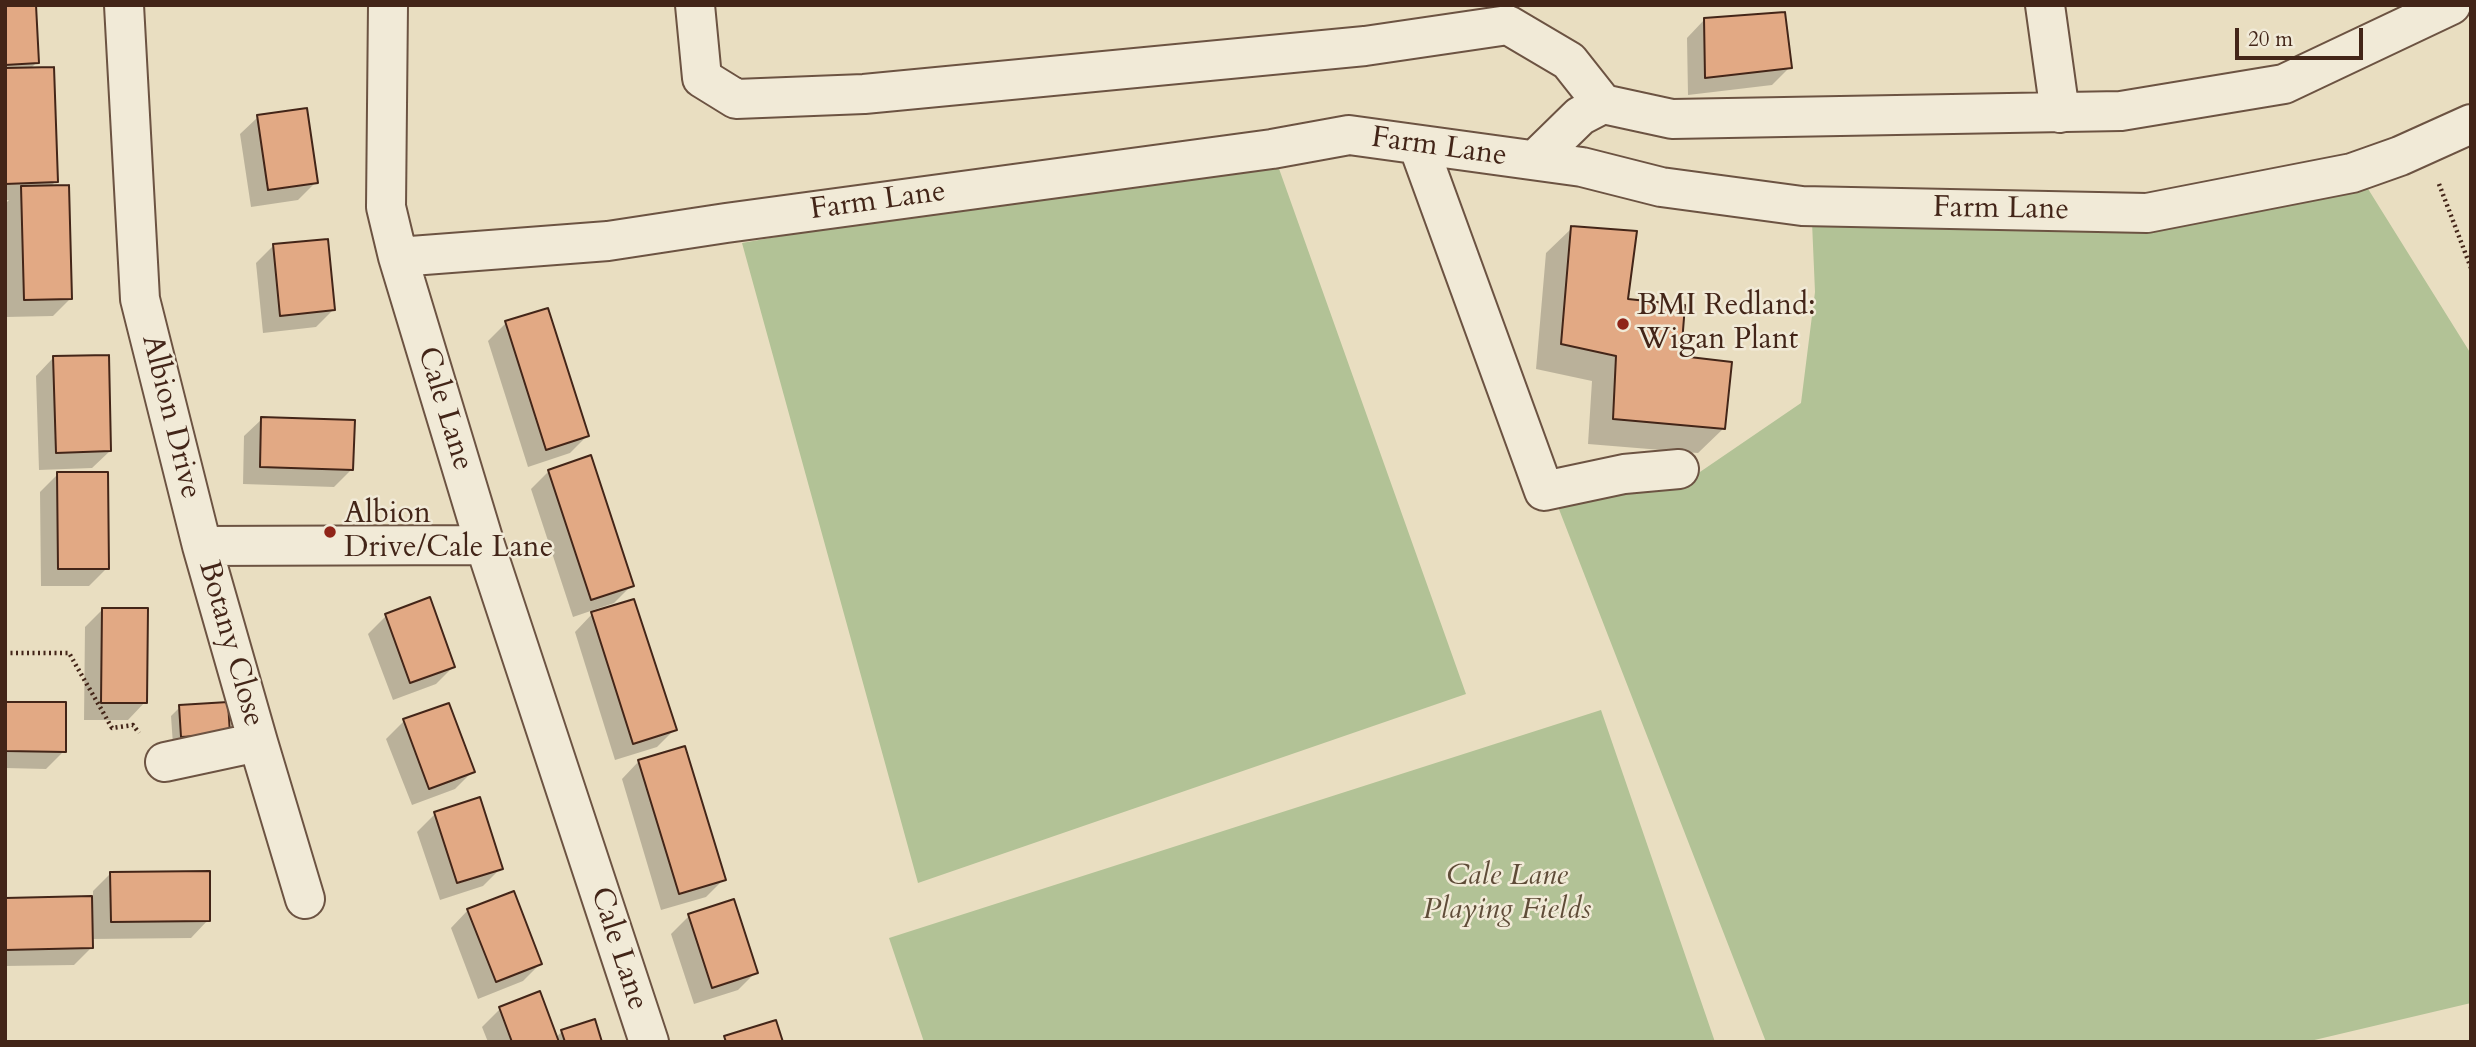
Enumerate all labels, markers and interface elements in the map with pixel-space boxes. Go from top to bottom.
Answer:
scale bar [2238,14,2366,58]
text: 20 m [2248,25,2293,54]
street label: Farm Lane [1369,121,1509,175]
street label: Farm Lane [808,175,948,229]
street label: Farm Lane [1933,191,2069,229]
place label: BMI Redland: Wigan Plant [1637,289,1816,360]
marker: BMI Redland: Wigan Plant [1615,316,1631,332]
street label: Albion Drive [132,331,208,503]
street label: Cale Lane [408,343,480,475]
place label: Albion Drive/Cale Lane [344,497,553,568]
marker: Albion Drive/Cale Lane [322,524,338,540]
street label: Botany Close [189,557,271,731]
park label: Cale Lane Playing Fields [1423,859,1591,930]
street label: Cale Lane [581,883,655,1015]

